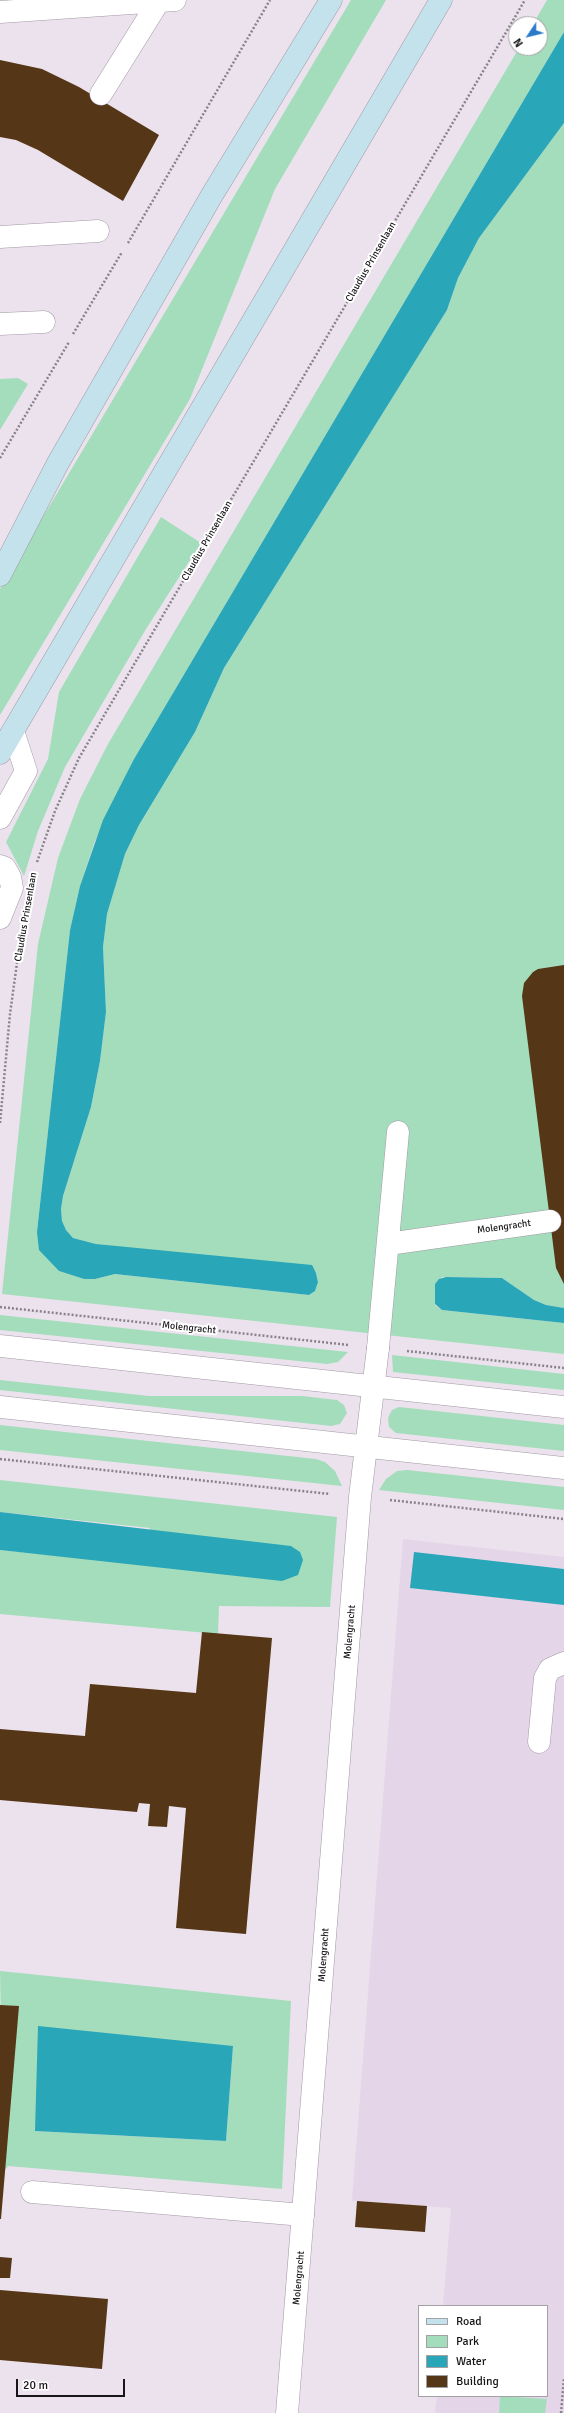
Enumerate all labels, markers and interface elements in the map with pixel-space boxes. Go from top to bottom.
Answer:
north arrow [508,16,548,56]
text: N [511,36,526,49]
street label: Claudius Prinsenlaan [343,220,399,304]
street label: Claudius Prinsenlaan [179,499,235,583]
street label: Claudius Prinsenlaan [12,871,40,963]
street label: Molengracht [476,1217,532,1237]
street label: Molengracht [161,1319,217,1337]
street label: Molengracht [342,1605,358,1659]
street label: Molengracht [316,1928,332,1982]
street label: Molengracht [291,2251,307,2305]
legend [418,2305,548,2397]
text: Road [456,2314,482,2329]
text: Park [456,2334,479,2349]
text: Water [456,2354,486,2369]
scale bar [18,2371,127,2397]
text: Building [456,2374,499,2389]
text: 20 m [23,2378,48,2393]

